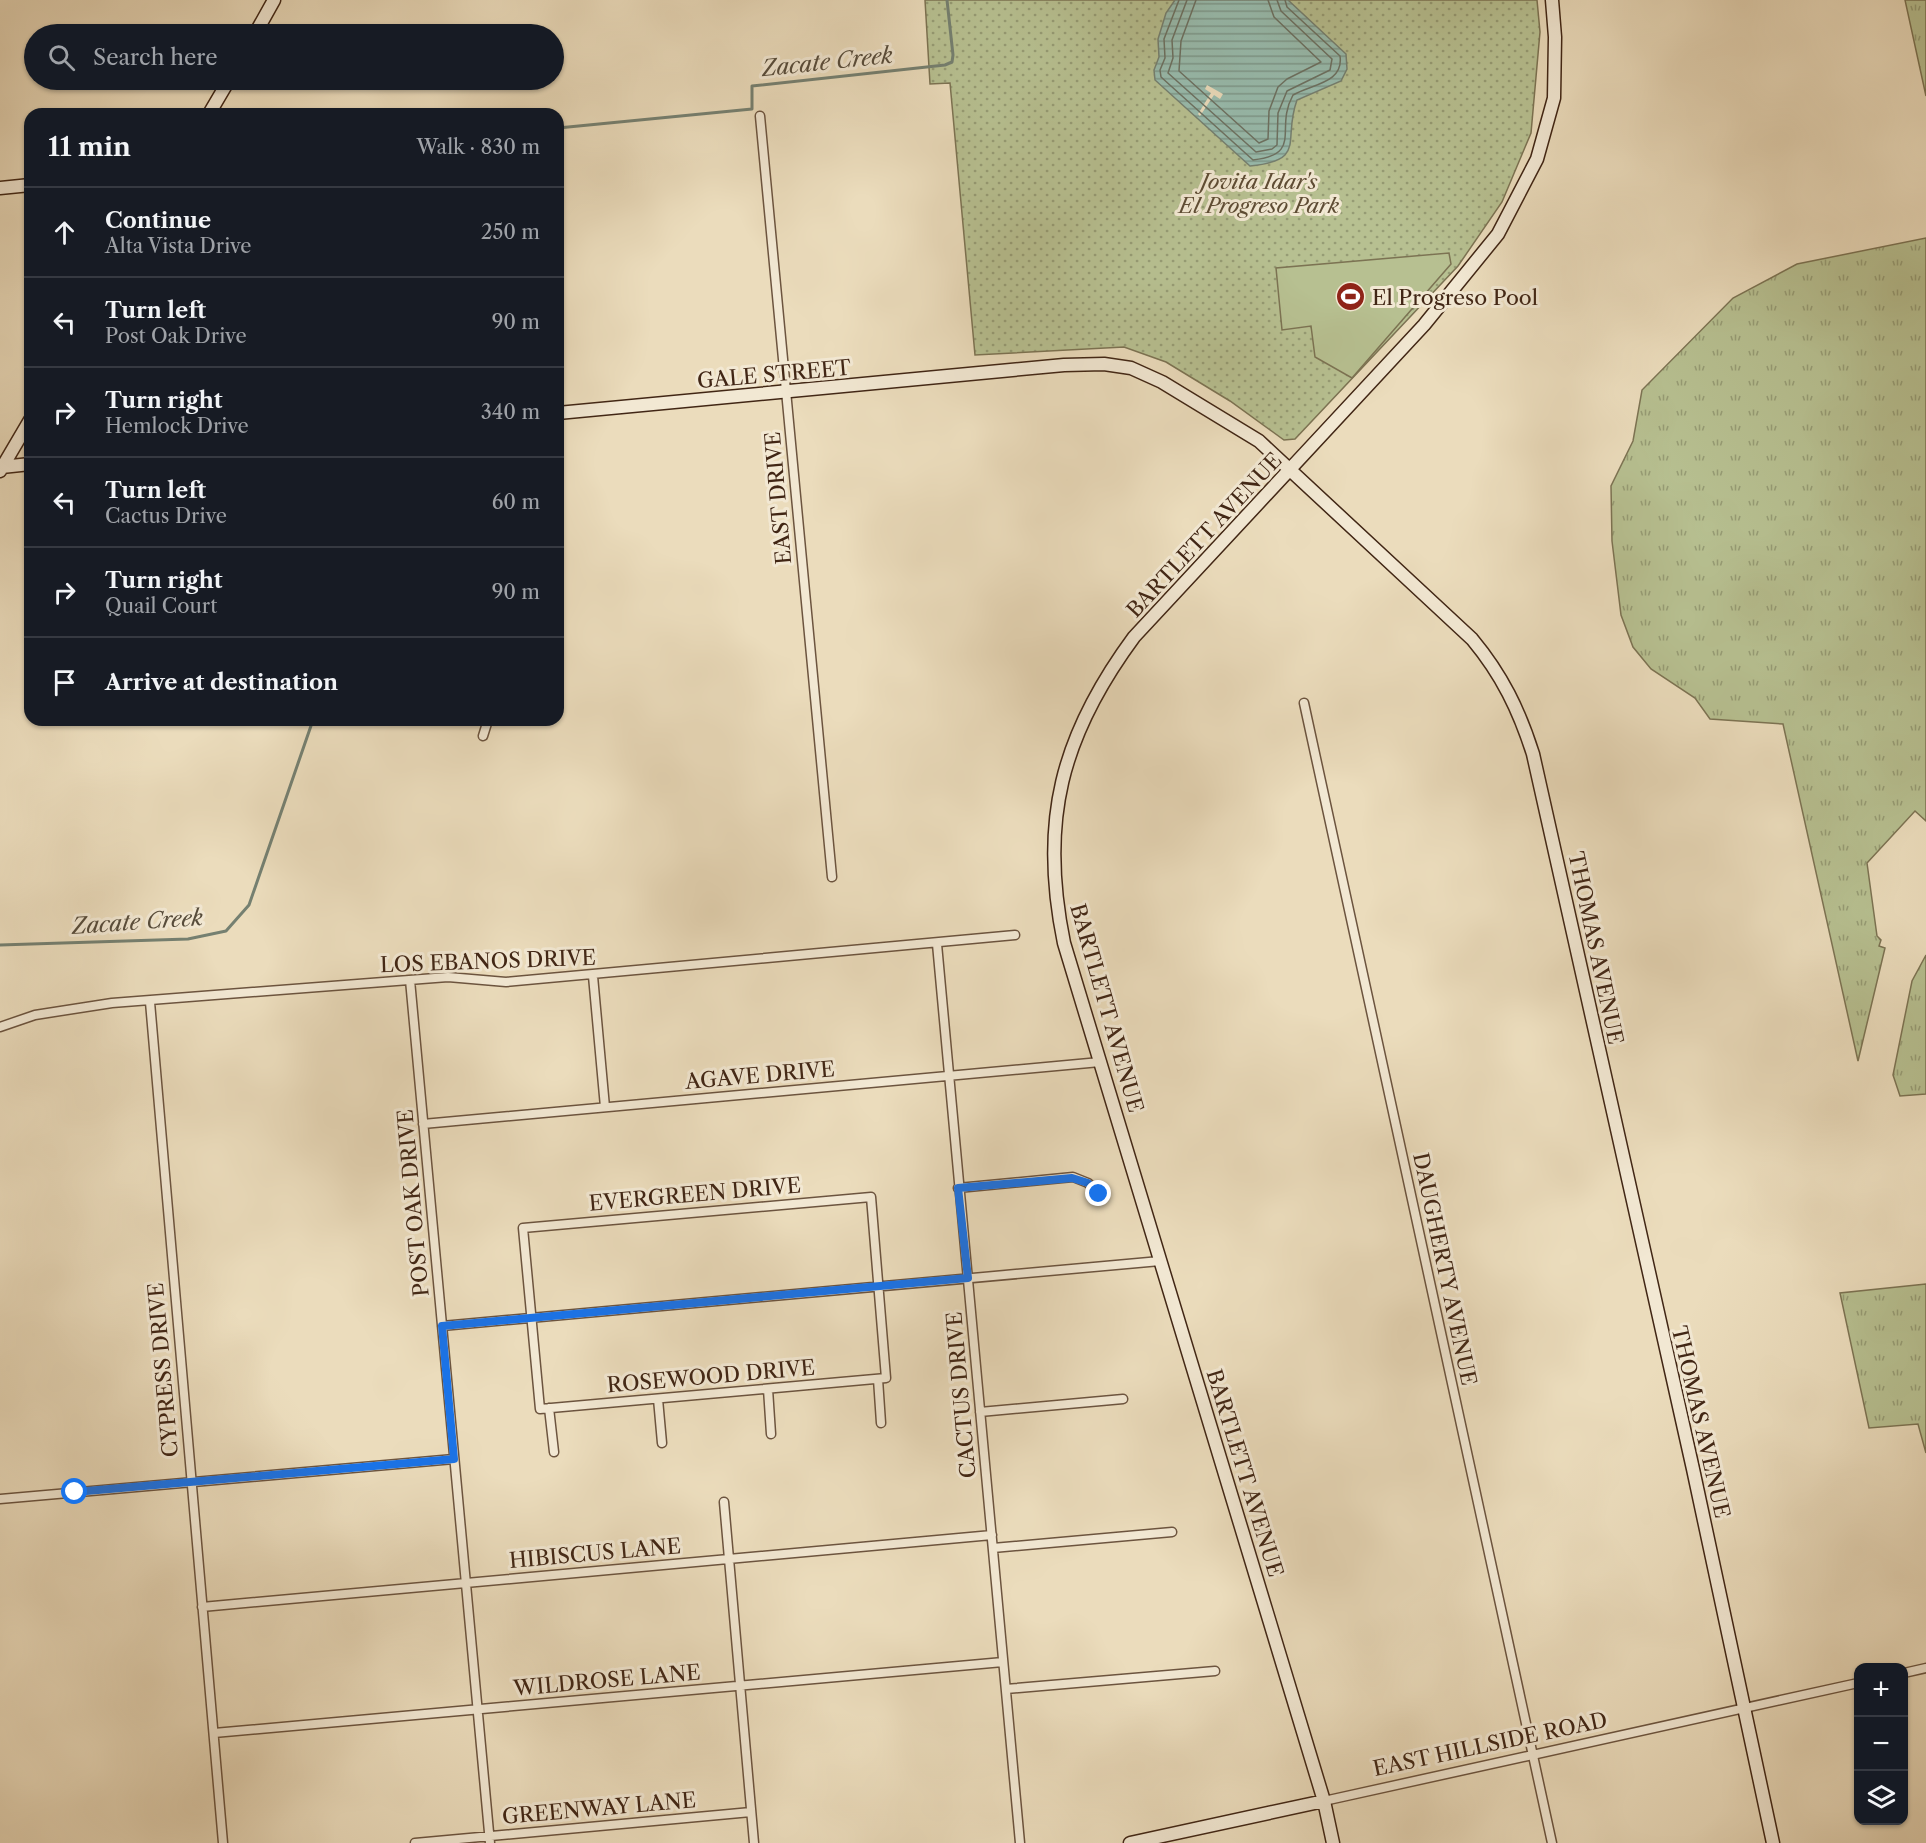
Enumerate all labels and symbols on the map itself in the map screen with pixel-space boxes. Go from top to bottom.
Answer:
water label: Zacate Creek [759,42,895,82]
park label: Jovita Idar's El Progreso Park [1177,169,1339,218]
sports icon: El Progreso Pool [1335,281,1367,313]
place label: El Progreso Pool [1372,285,1538,310]
street label: GALE STREET [696,355,852,393]
street label: EAST DRIVE [760,431,796,565]
street label: BARTLETT AVENUE [1121,448,1287,622]
street label: THOMAS AVENUE [1563,849,1629,1047]
street label: BARTLETT AVENUE [1065,901,1149,1115]
water label: Zacate Creek [69,904,204,940]
street label: LOS EBANOS DRIVE [380,945,596,977]
street label: AGAVE DRIVE [683,1056,836,1094]
street label: POST OAK DRIVE [392,1108,434,1298]
street label: DAUGHERTY AVENUE [1408,1150,1482,1388]
street label: EVERGREEN DRIVE [588,1172,802,1216]
route end [1085,1180,1111,1206]
street label: CYPRESS DRIVE [143,1282,183,1458]
street label: CACTUS DRIVE [941,1311,981,1479]
street label: THOMAS AVENUE [1667,1324,1735,1520]
street label: ROSEWOOD DRIVE [606,1354,816,1398]
street label: BARTLETT AVENUE [1201,1366,1289,1580]
route start [61,1478,87,1504]
street label: HIBISCUS LANE [508,1533,682,1573]
street label: WILDROSE LANE [511,1659,702,1701]
street label: EAST HILLSIDE ROAD [1371,1707,1609,1781]
street label: GREENWAY LANE [501,1787,697,1829]

